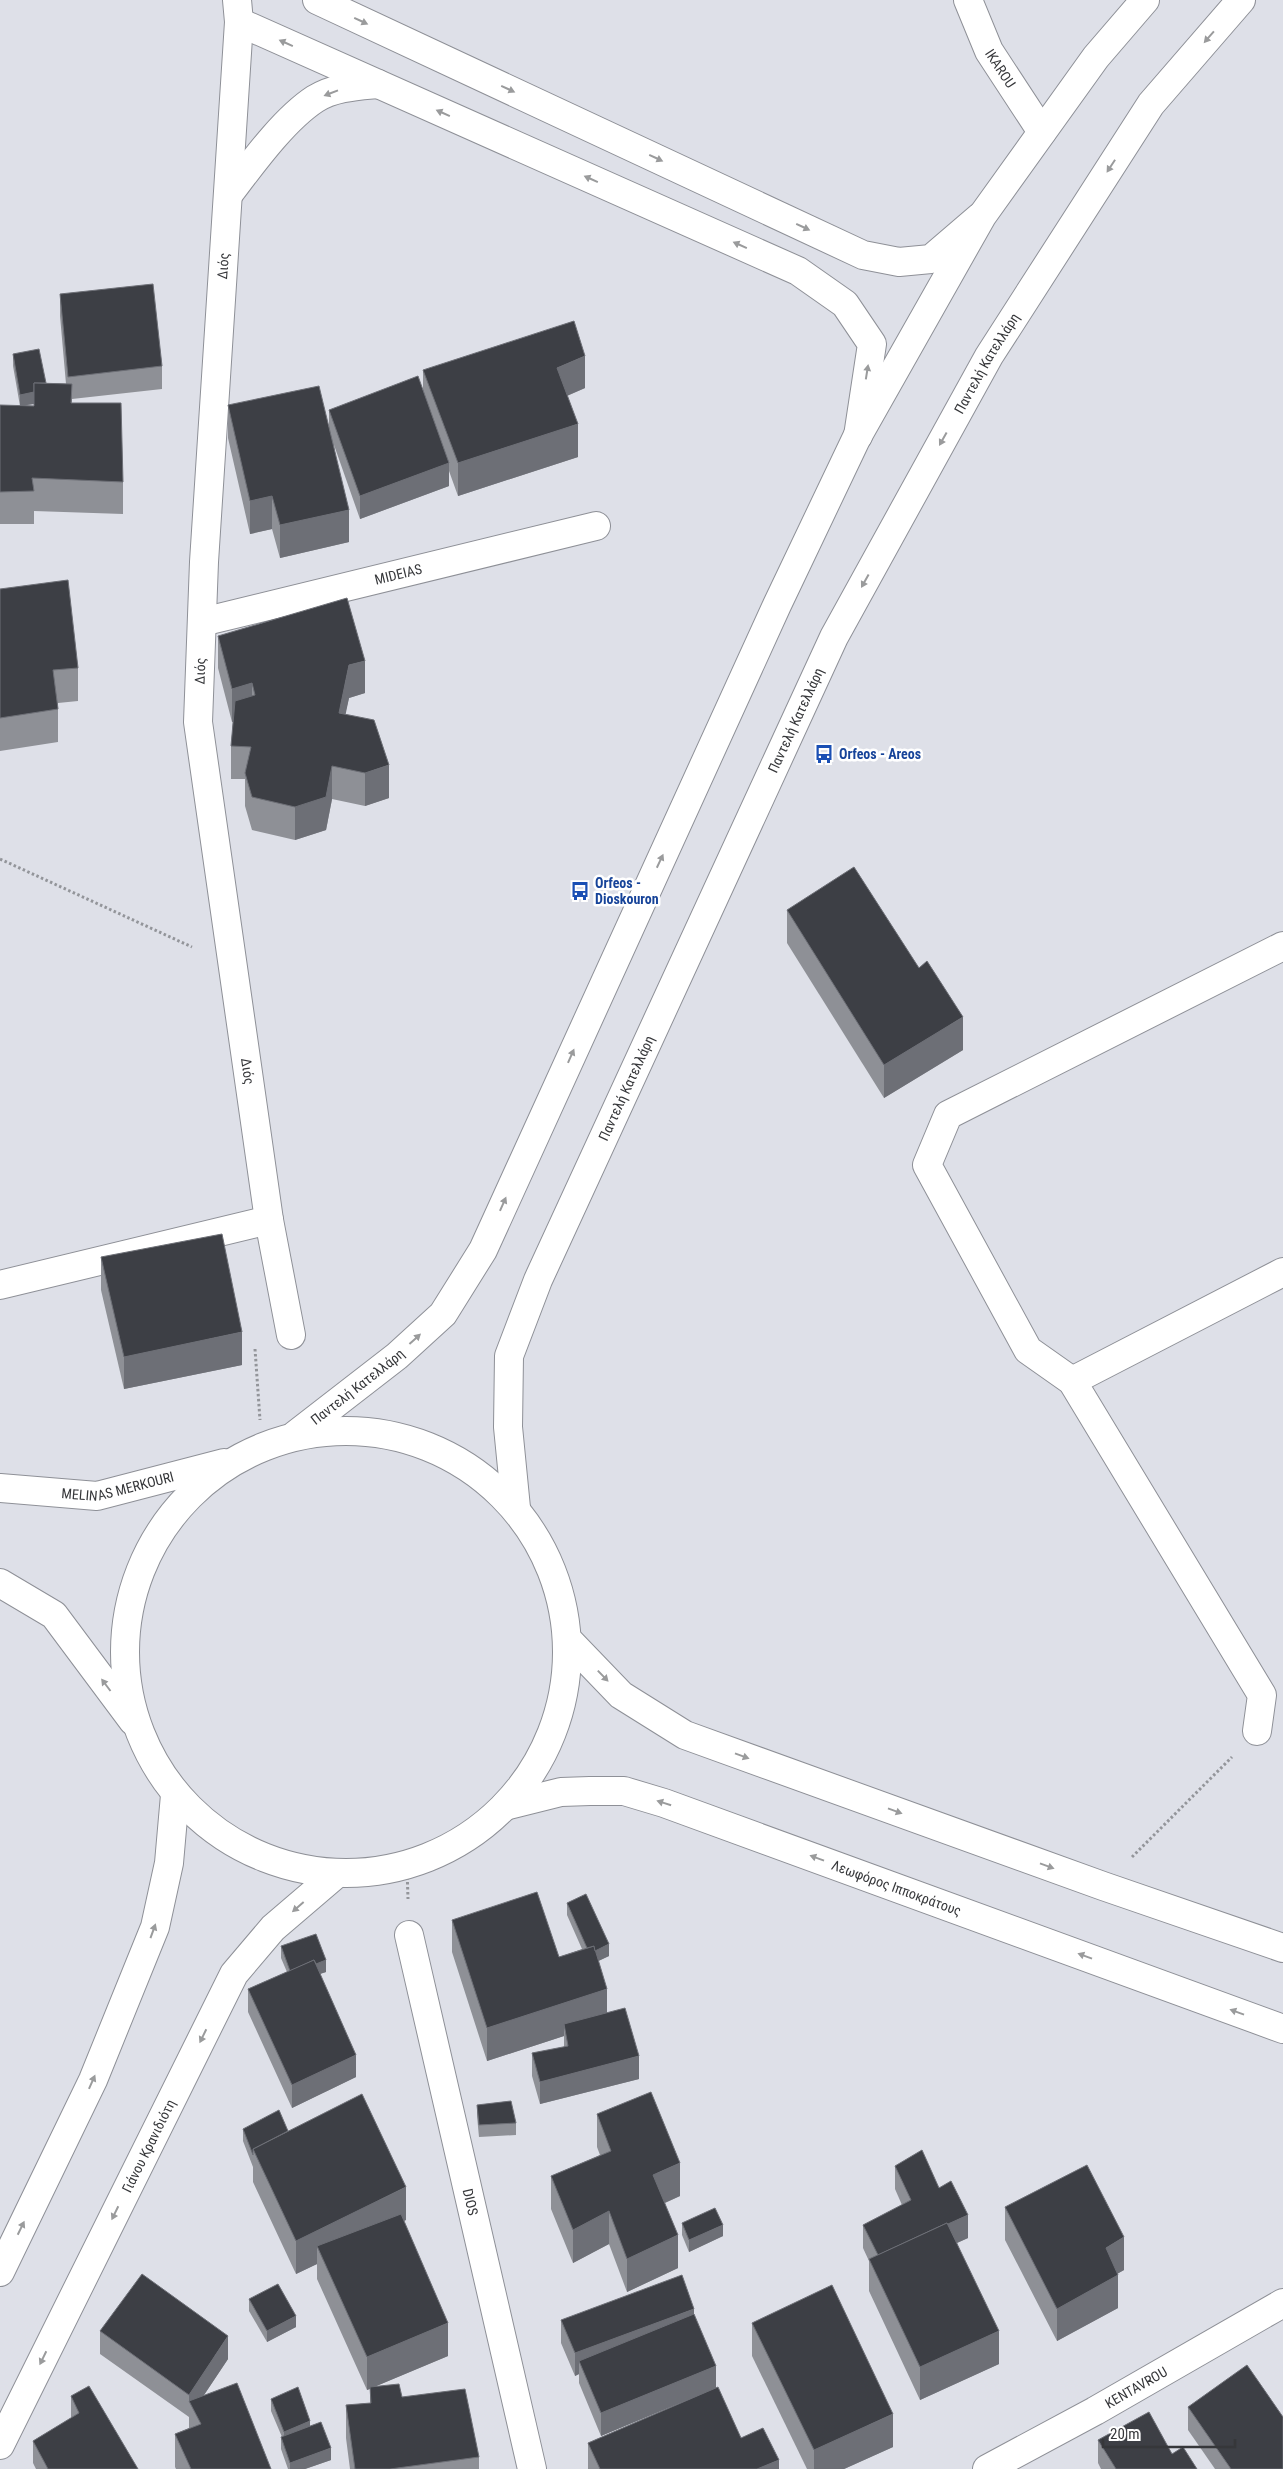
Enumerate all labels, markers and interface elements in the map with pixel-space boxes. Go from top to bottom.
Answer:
one-way arrow [354,17,368,25]
one-way arrow [1204,31,1215,43]
one-way arrow [279,38,293,46]
street label: IKAROU [982,46,1019,91]
one-way arrow [501,85,516,94]
one-way arrow [323,89,338,97]
one-way arrow [436,108,450,116]
one-way arrow [649,154,663,162]
one-way arrow [1106,160,1116,173]
one-way arrow [584,174,598,182]
one-way arrow [796,223,810,231]
one-way arrow [733,240,747,248]
street label: Διός [214,252,232,280]
street label: Παντελή Κατελλάρη [951,310,1022,416]
one-way arrow [864,363,872,379]
one-way arrow [939,431,947,446]
street label: MIDEIAS [373,561,423,588]
one-way arrow [861,574,869,588]
street label: Διός [192,658,208,684]
street label: Παντελή Κατελλάρη [765,665,827,775]
bus stop icon: Orfeos - Areos [813,743,835,765]
place label: Orfeos - Areos [839,746,921,762]
one-way arrow [656,854,664,868]
place label: Orfeos - Dioskouron [595,875,659,907]
bus stop icon: Orfeos - Dioskouron [569,880,591,902]
street label: Παντελή Κατελλάρη [595,1033,657,1143]
one-way arrow [567,1049,575,1063]
street label: Διός [238,1057,258,1085]
one-way arrow [500,1197,508,1211]
one-way arrow [409,1333,421,1345]
street label: Παντελή Κατελλάρη [308,1345,408,1428]
street label: MELINAS MERKOURI [61,1468,176,1504]
one-way arrow [597,1670,609,1682]
one-way arrow [101,1678,111,1692]
one-way arrow [734,1753,749,1760]
one-way arrow [656,1799,671,1807]
one-way arrow [887,1808,902,1815]
one-way arrow [809,1854,824,1862]
street label: Λεωφόρος Ιπποκράτους [829,1857,963,1919]
one-way arrow [1040,1863,1055,1870]
one-way arrow [292,1901,305,1912]
one-way arrow [149,1923,157,1938]
one-way arrow [1077,1952,1092,1959]
one-way arrow [1229,2008,1244,2016]
one-way arrow [199,2029,207,2043]
one-way arrow [88,2075,96,2089]
street label: Γιάνου Κρανιδιότη [119,2097,178,2195]
street label: DIOS [460,2187,481,2217]
one-way arrow [111,2206,119,2220]
one-way arrow [17,2221,25,2235]
one-way arrow [39,2351,47,2366]
street label: KENTAVROU [1102,2363,1170,2411]
scale bar [1103,2416,1236,2448]
text: 20 m [1110,2425,1140,2443]

